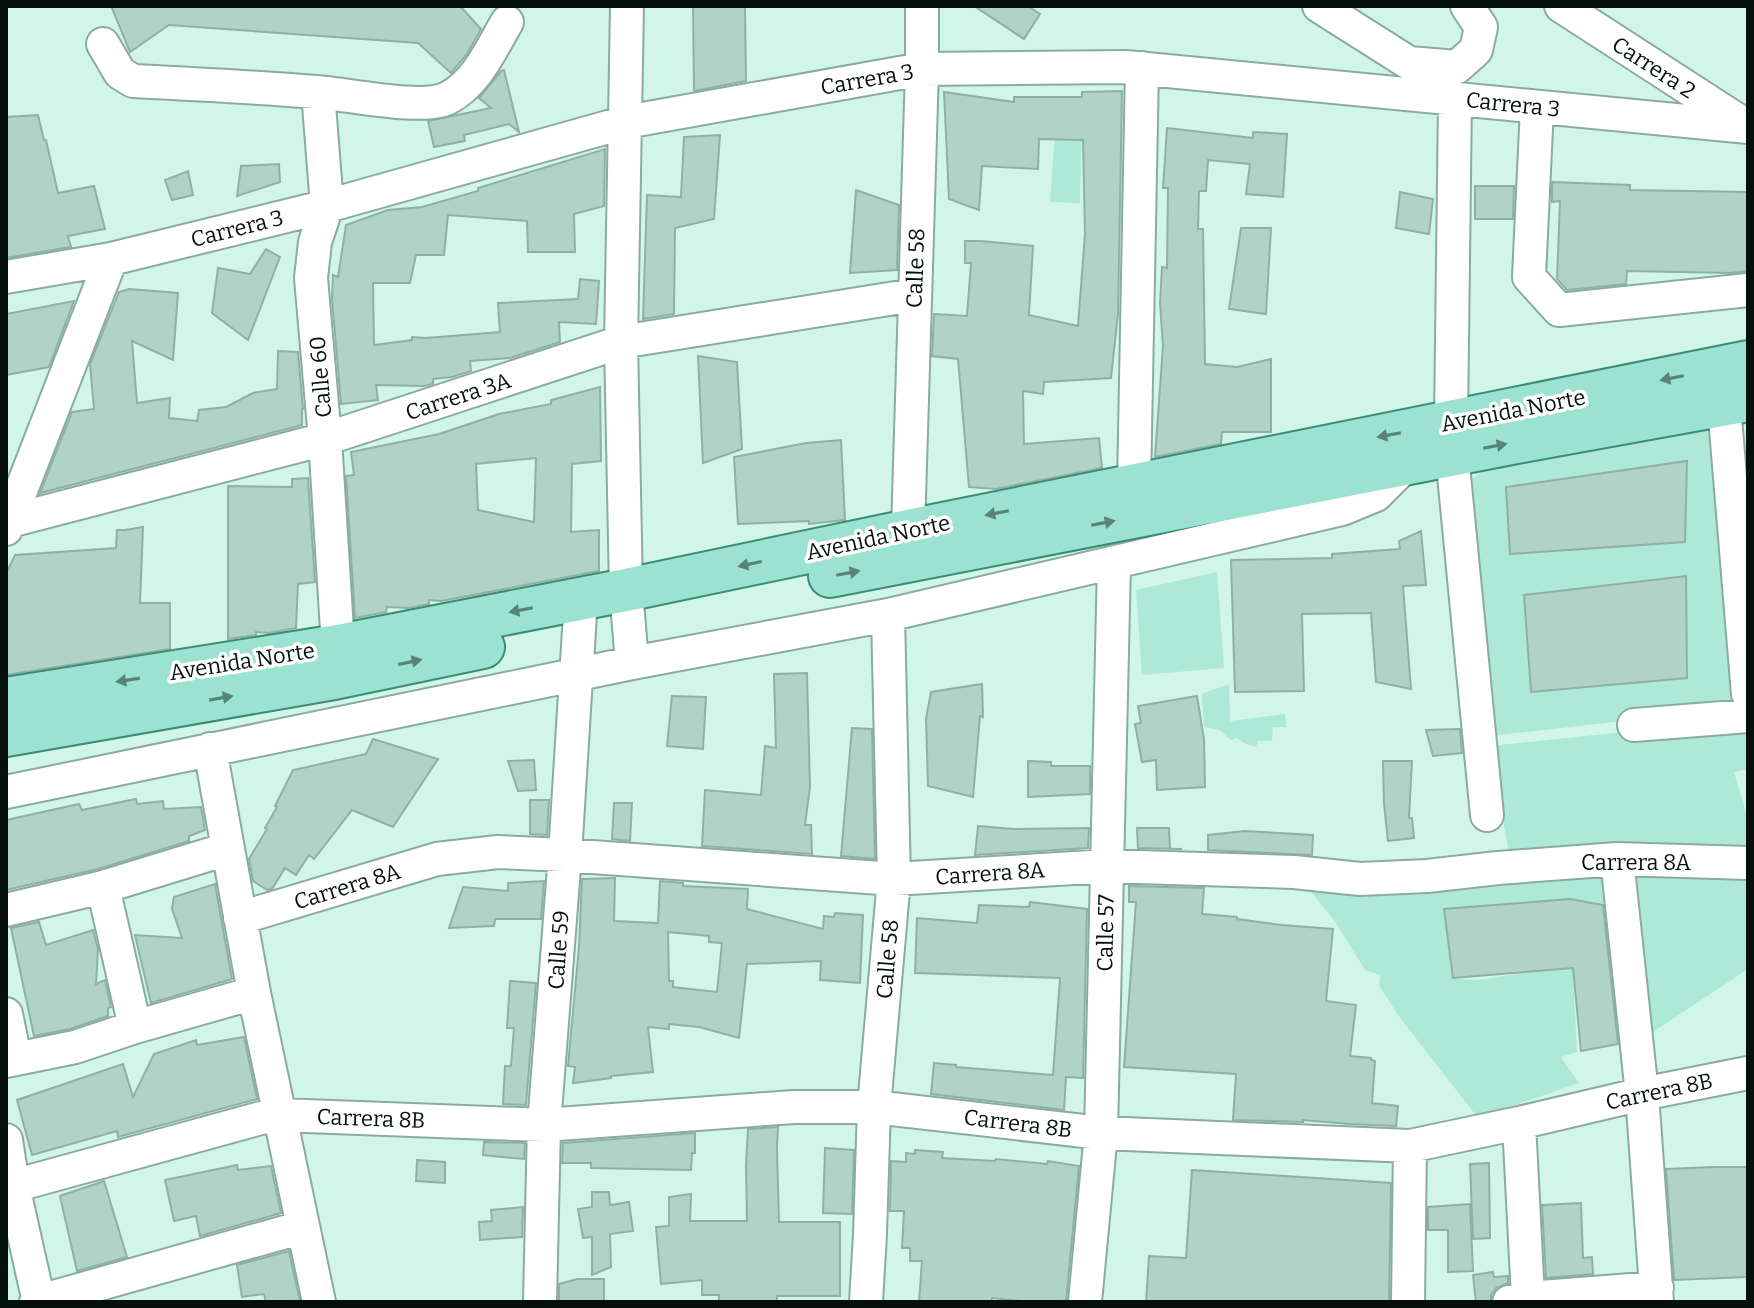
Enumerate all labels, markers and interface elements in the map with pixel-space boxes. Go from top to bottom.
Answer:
street label: Carrera 2 [1607,31,1700,104]
street label: Carrera 3 [818,58,916,101]
street label: Carrera 3 [1465,86,1561,123]
street label: Carrera 3 [188,204,286,253]
street label: Calle 58 [901,228,930,308]
street label: Calle 60 [303,335,338,419]
street label: Carrera 3A [402,367,515,426]
one-way arrow [1659,372,1684,385]
street label: Avenida Norte [1439,383,1588,438]
one-way arrow [1376,429,1401,441]
one-way arrow [1483,440,1508,452]
one-way arrow [984,507,1009,520]
street label: Avenida Norte [804,509,953,566]
one-way arrow [1090,516,1115,529]
one-way arrow [737,558,762,571]
one-way arrow [835,566,860,579]
one-way arrow [509,604,534,617]
street label: Avenida Norte [168,637,317,686]
one-way arrow [398,655,423,668]
one-way arrow [115,674,140,686]
one-way arrow [209,691,234,703]
street label: Carrera 8A [1581,849,1691,876]
street label: Carrera 8A [934,856,1046,891]
street label: Carrera 8A [291,857,404,915]
street label: Calle 57 [1091,894,1120,972]
street label: Calle 59 [542,910,575,991]
street label: Calle 58 [871,918,904,1000]
street label: Carrera 8B [1603,1067,1715,1116]
street label: Carrera 8B [316,1103,426,1134]
street label: Carrera 8B [962,1103,1074,1144]

